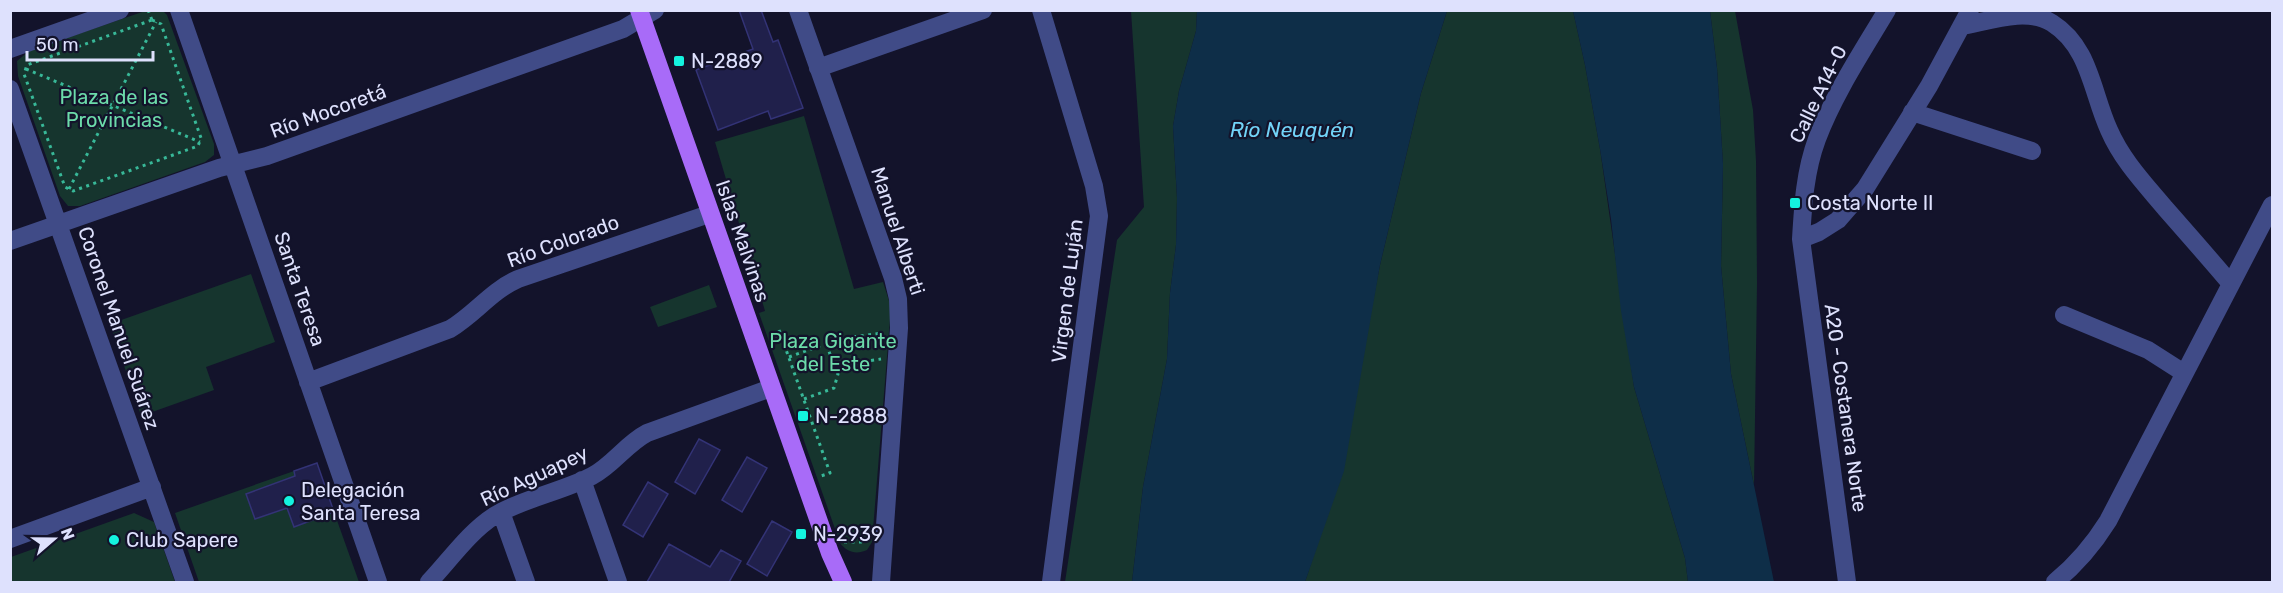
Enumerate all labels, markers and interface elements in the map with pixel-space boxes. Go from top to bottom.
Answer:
scale bar [27,24,153,62]
text: 50 m [36,34,79,56]
street label: Calle A14-0 [1784,41,1852,147]
place label: N-2889 [691,49,763,73]
marker: N-2889 [672,54,686,68]
street label: Río Mocoretá [267,79,389,143]
park label: Plaza de las Provincias [60,85,168,132]
water label: Río Neuquén [1230,117,1354,142]
street label: Manuel Alberti [866,164,930,298]
street label: Islas Malvinas [711,177,775,305]
place label: Costa Norte II [1807,191,1934,215]
marker: Costa Norte II [1788,196,1802,210]
street label: Río Colorado [504,210,622,272]
street label: Virgen de Luján [1046,218,1088,364]
street label: Coronel Manuel Suárez [73,223,165,433]
street label: Santa Teresa [269,229,331,349]
street label: A20 - Costanera Norte [1820,302,1872,514]
park label: Plaza Gigante del Este [769,329,897,376]
place label: N-2888 [815,404,888,428]
marker: N-2888 [796,409,810,423]
street label: Río Aguapey [476,441,592,511]
place label: Delegación Santa Teresa [301,478,420,525]
marker: Delegación Santa Teresa [282,494,296,508]
north arrow [24,509,84,569]
place label: N-2939 [813,522,883,546]
text: N [57,525,79,543]
marker: N-2939 [794,527,808,541]
place label: Club Sapere [126,528,238,552]
marker: Club Sapere [107,533,121,547]

